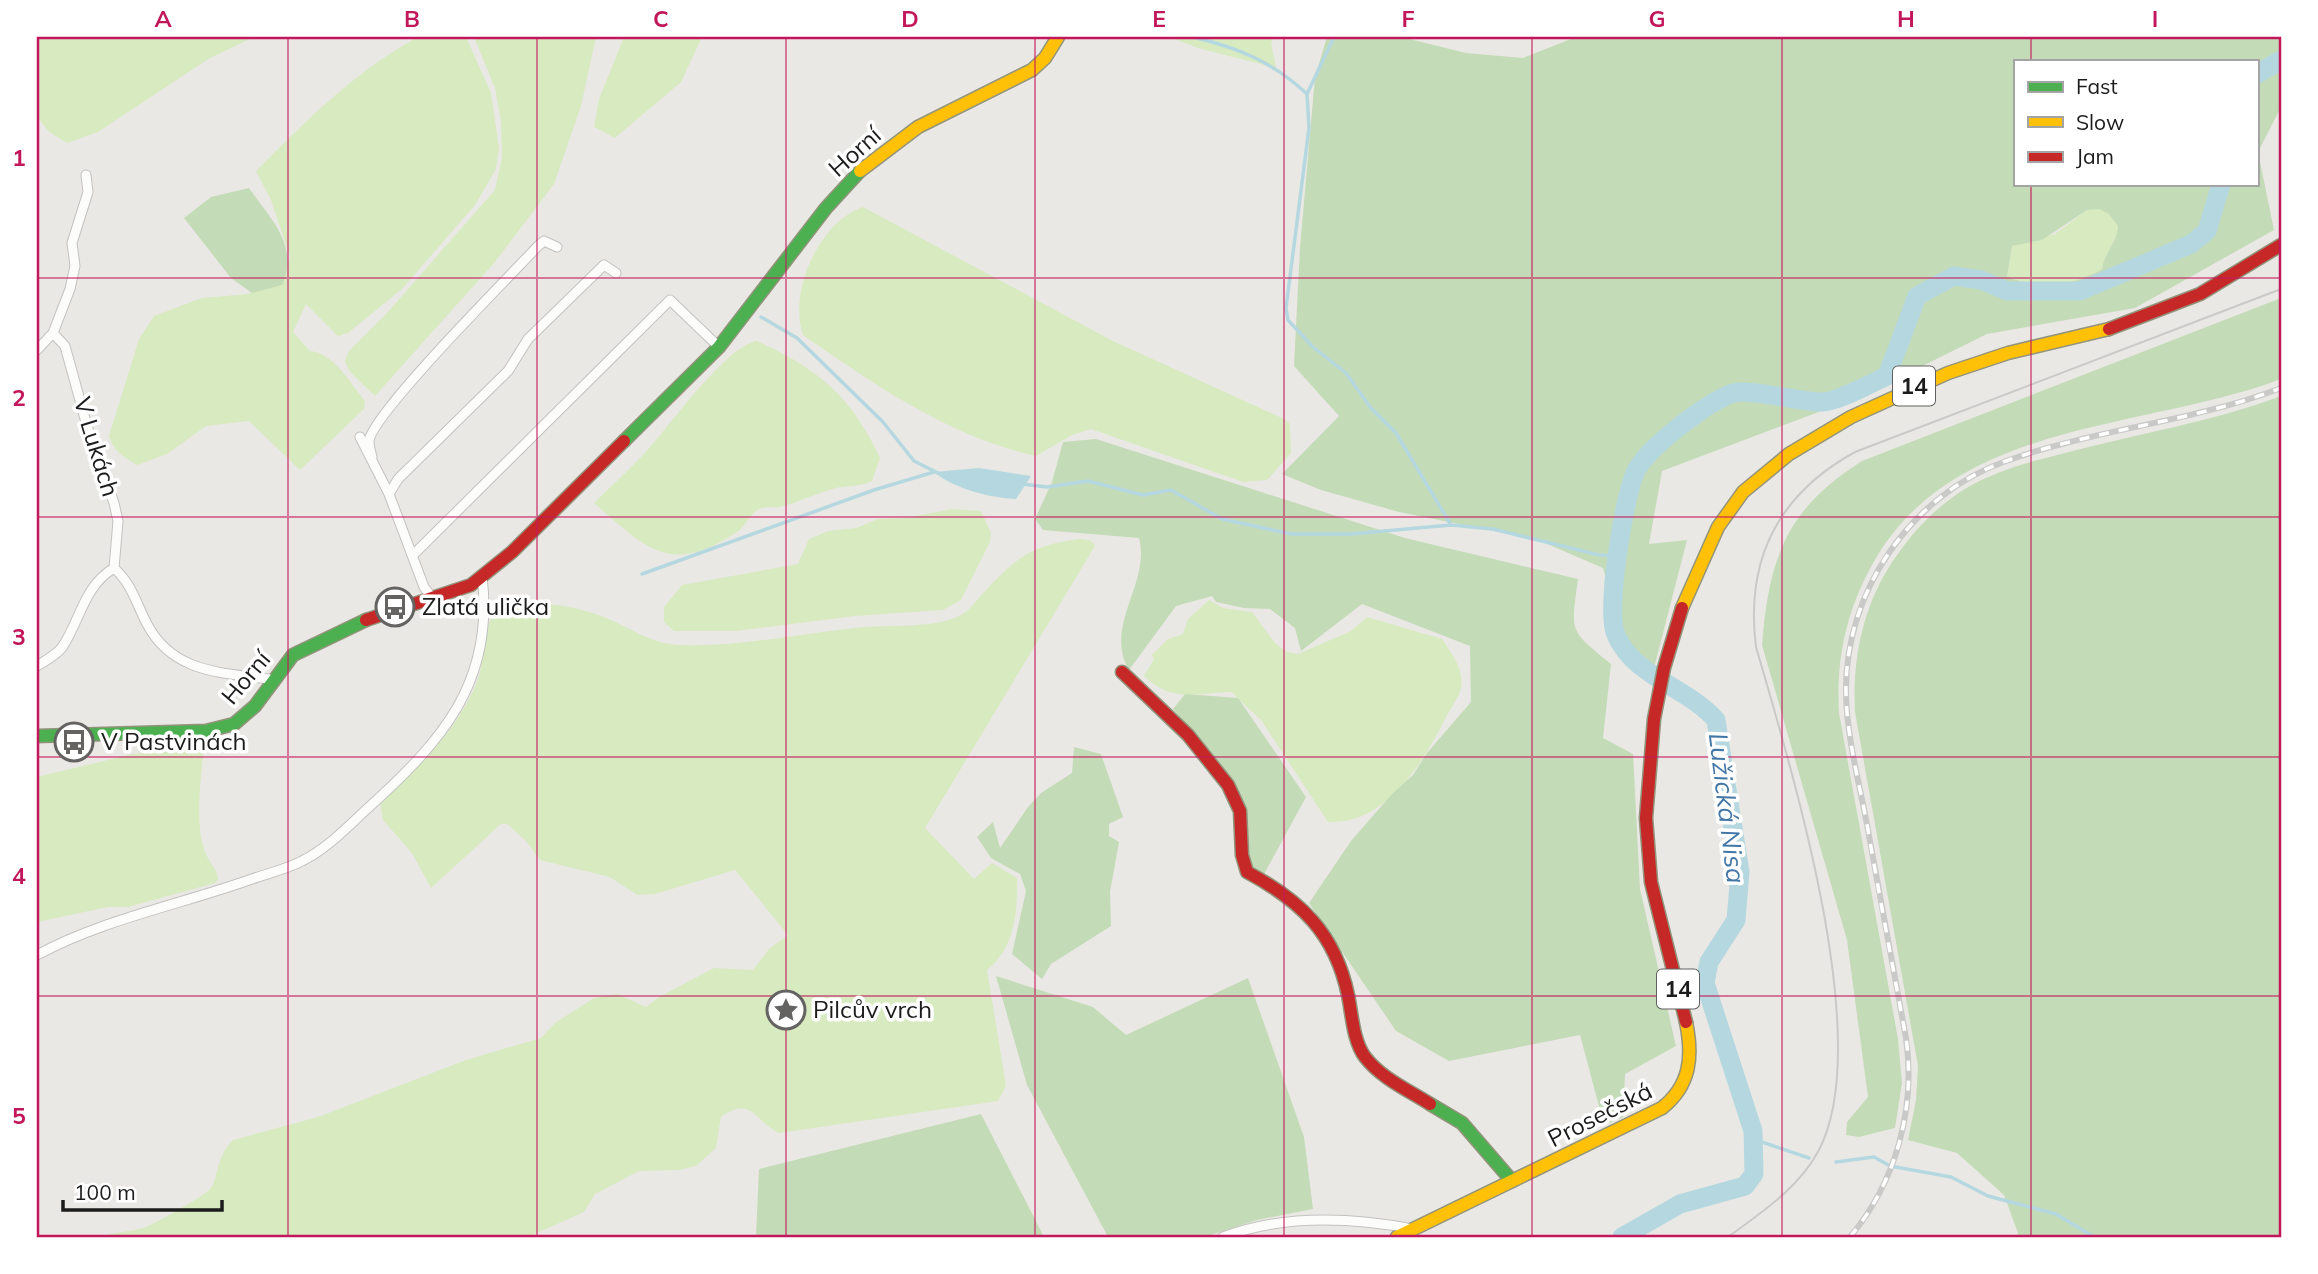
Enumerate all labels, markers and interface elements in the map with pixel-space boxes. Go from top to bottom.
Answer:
text: A [154,4,172,33]
text: B [404,4,420,33]
text: C [653,4,669,33]
text: D [901,4,919,33]
text: E [1152,4,1166,33]
text: F [1401,4,1415,33]
text: G [1648,4,1666,33]
text: H [1897,4,1915,33]
text: I [2152,4,2158,33]
legend [2014,60,2258,186]
text: Fast [2076,73,2118,99]
text: Slow [2076,109,2124,135]
street label: Horní [822,119,888,183]
text: 1 [12,143,26,172]
text: Jam [2076,143,2114,169]
road number: 14 [1893,366,1935,406]
text: 2 [12,383,26,412]
street label: V Lukách [68,393,126,500]
bus stop icon: Zlatá ulička [374,586,416,628]
place label: Zlatá ulička [422,591,549,621]
text: 3 [12,622,26,651]
street label: Horní [214,644,277,710]
bus stop icon: V Pastvinách [53,721,95,763]
place label: V Pastvinách [101,726,247,756]
water label: Lužická Nisa [1702,731,1753,885]
text: 4 [12,861,26,890]
road number: 14 [1657,970,1699,1008]
place icon: Pilcův vrch [765,989,807,1031]
place label: Pilcův vrch [813,994,932,1024]
street label: Prosečská [1542,1075,1657,1153]
text: 5 [12,1101,26,1130]
scale bar [63,1169,222,1213]
text: 100 m [74,1179,136,1205]

